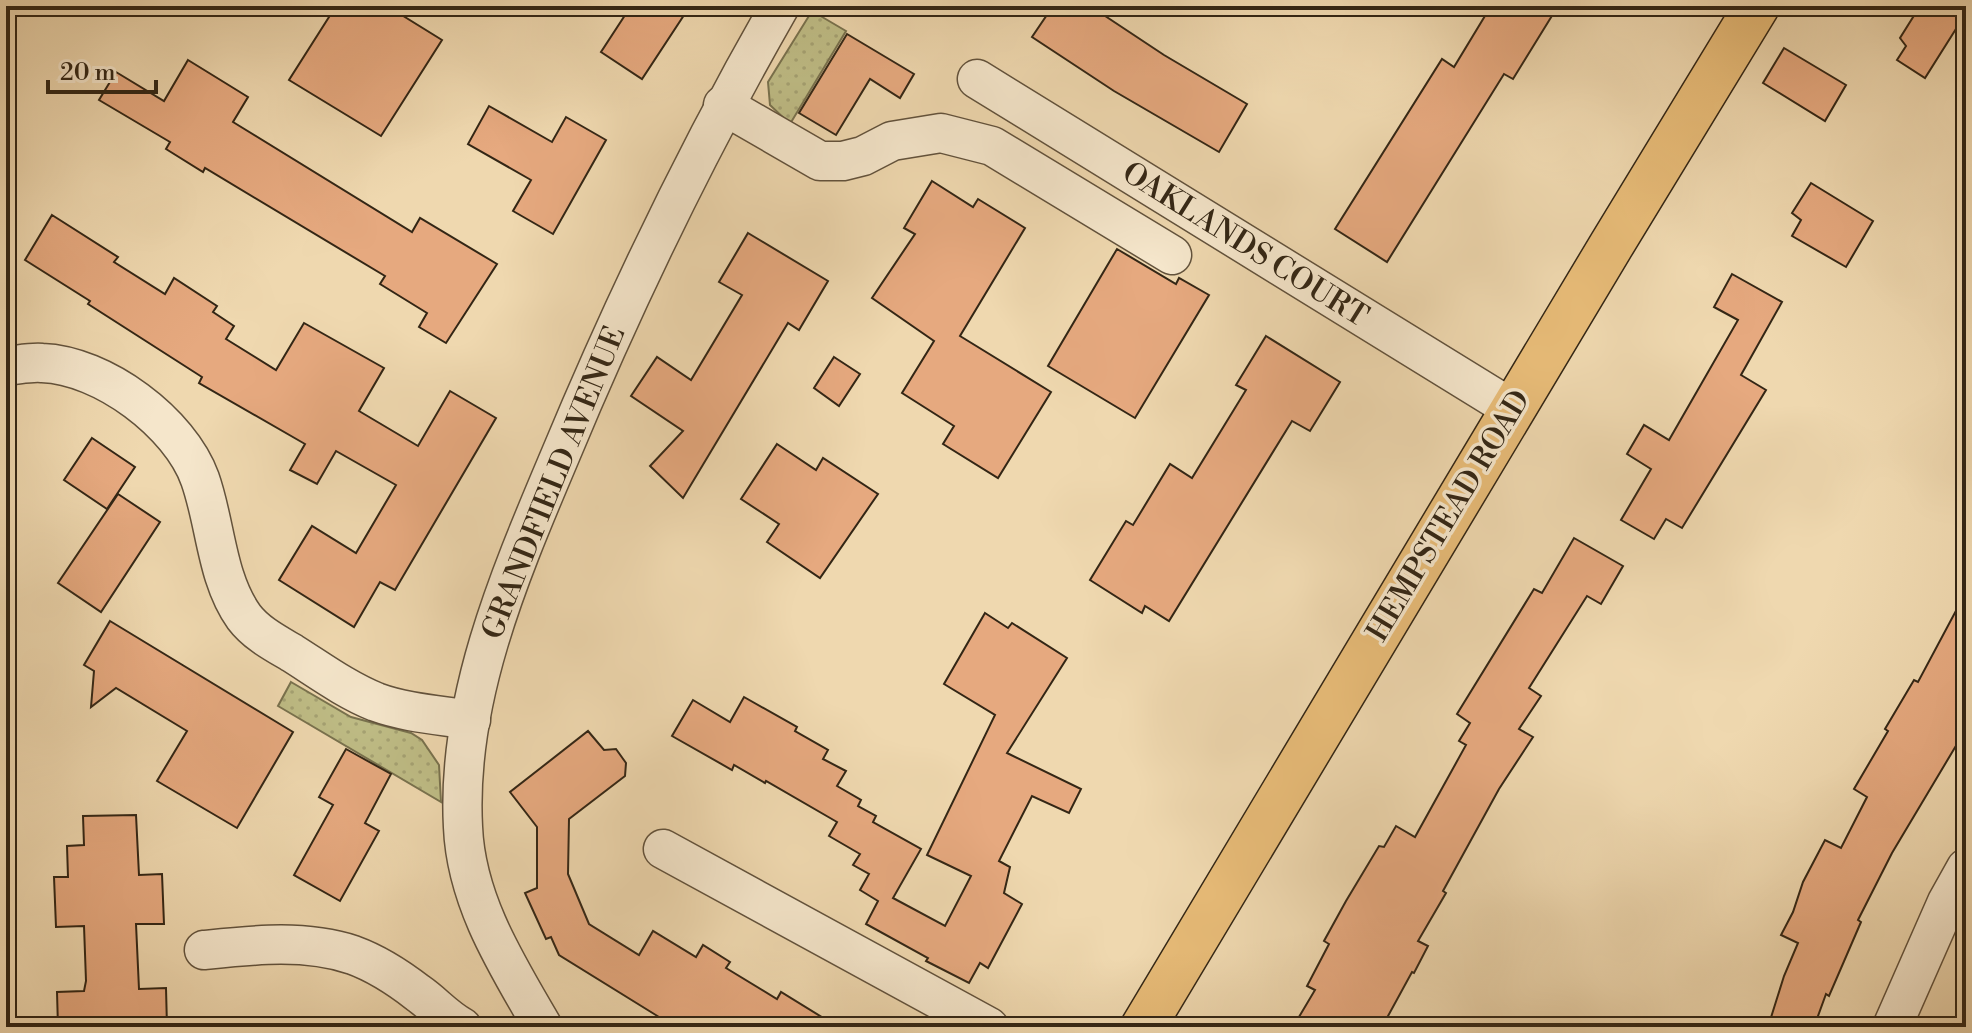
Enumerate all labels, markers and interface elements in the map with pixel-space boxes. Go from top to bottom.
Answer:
scale bar [48,44,156,94]
text: 20 m [60,58,116,88]
street label: OAKLANDS COURT [1115,154,1375,336]
street label: GRANDFIELD AVENUE [474,321,634,645]
street label: HEMPSTEAD ROAD [1359,383,1539,649]

